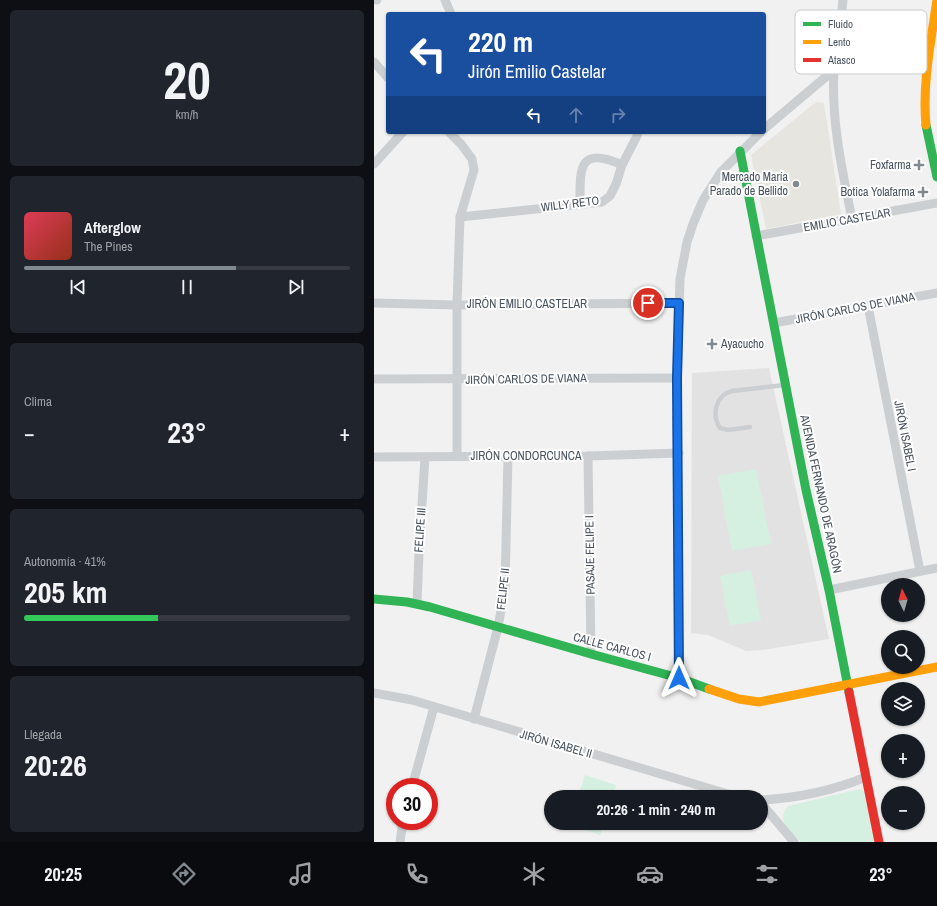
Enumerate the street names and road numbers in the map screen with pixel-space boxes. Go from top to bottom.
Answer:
street label: WILLY RETO [540,192,600,216]
street label: EMILIO CASTELAR [802,204,892,236]
street label: JIRÓN CARLOS DE VIANA [794,288,917,327]
street label: JIRÓN EMILIO CASTELAR [467,296,587,312]
street label: JIRÓN CARLOS DE VIANA [465,370,587,388]
street label: JIRÓN ISABEL I [890,399,920,473]
street label: AVENIDA FERNANDO DE ARAGÓN [796,413,846,574]
street label: JIRÓN CONDORCUNCA [471,448,582,464]
street label: FELIPE III [410,507,430,553]
street label: PASAJE FELIPE I [581,515,599,595]
street label: FELIPE II [493,567,513,611]
street label: CALLE CARLOS I [571,629,653,665]
street label: JIRÓN ISABEL II [518,726,594,762]

